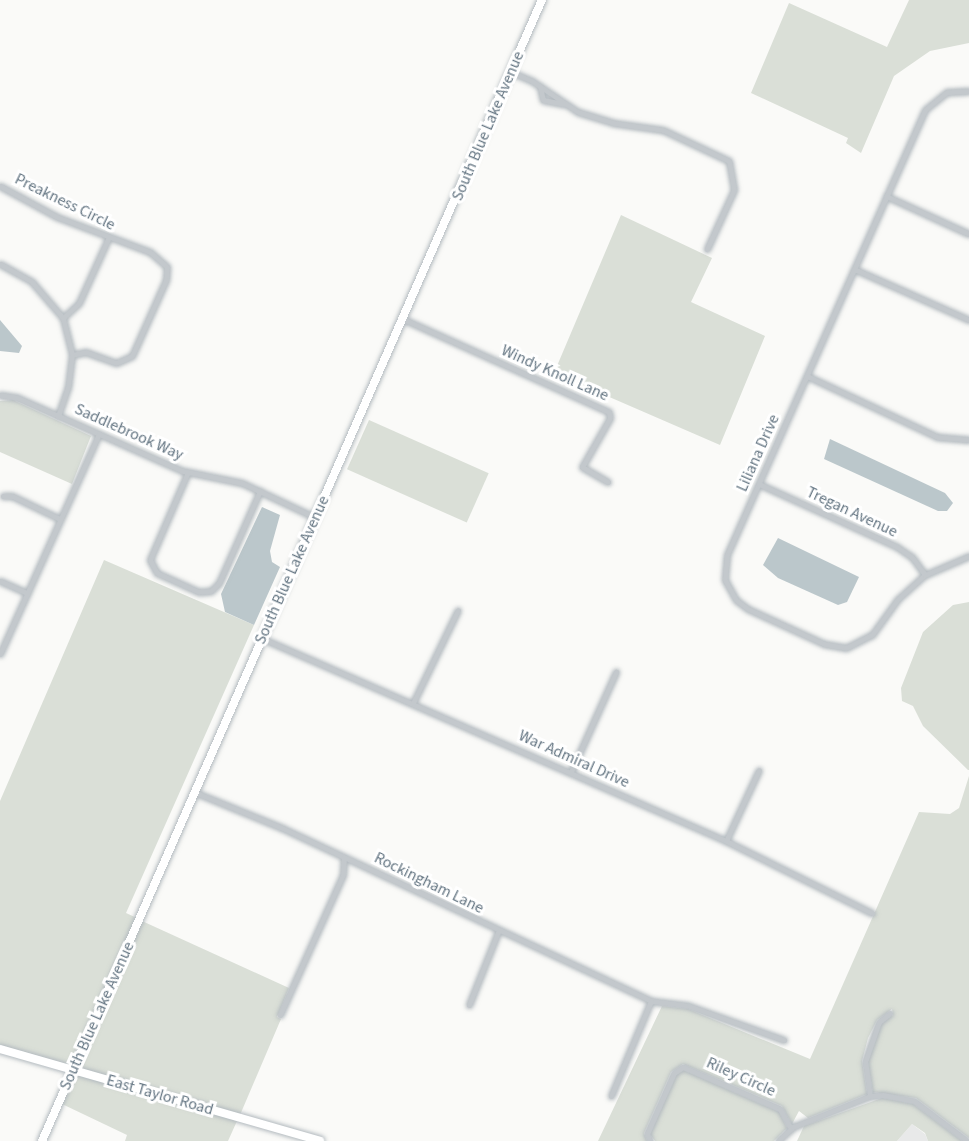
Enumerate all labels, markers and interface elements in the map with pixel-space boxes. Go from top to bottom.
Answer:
street label: South Blue Lake Avenue [448,48,528,204]
street label: Preakness Circle [12,169,118,235]
street label: Windy Knoll Lane [498,341,612,405]
street label: Saddlebrook Way [72,399,186,465]
street label: Liliana Drive [732,411,784,495]
street label: Tregan Avenue [803,483,901,541]
street label: South Blue Lake Avenue [251,493,333,647]
street label: War Admiral Drive [516,726,632,792]
street label: Rockingham Lane [371,848,487,918]
street label: South Blue Lake Avenue [56,939,138,1093]
street label: Riley Circle [703,1053,779,1101]
street label: East Taylor Road [104,1071,216,1119]

